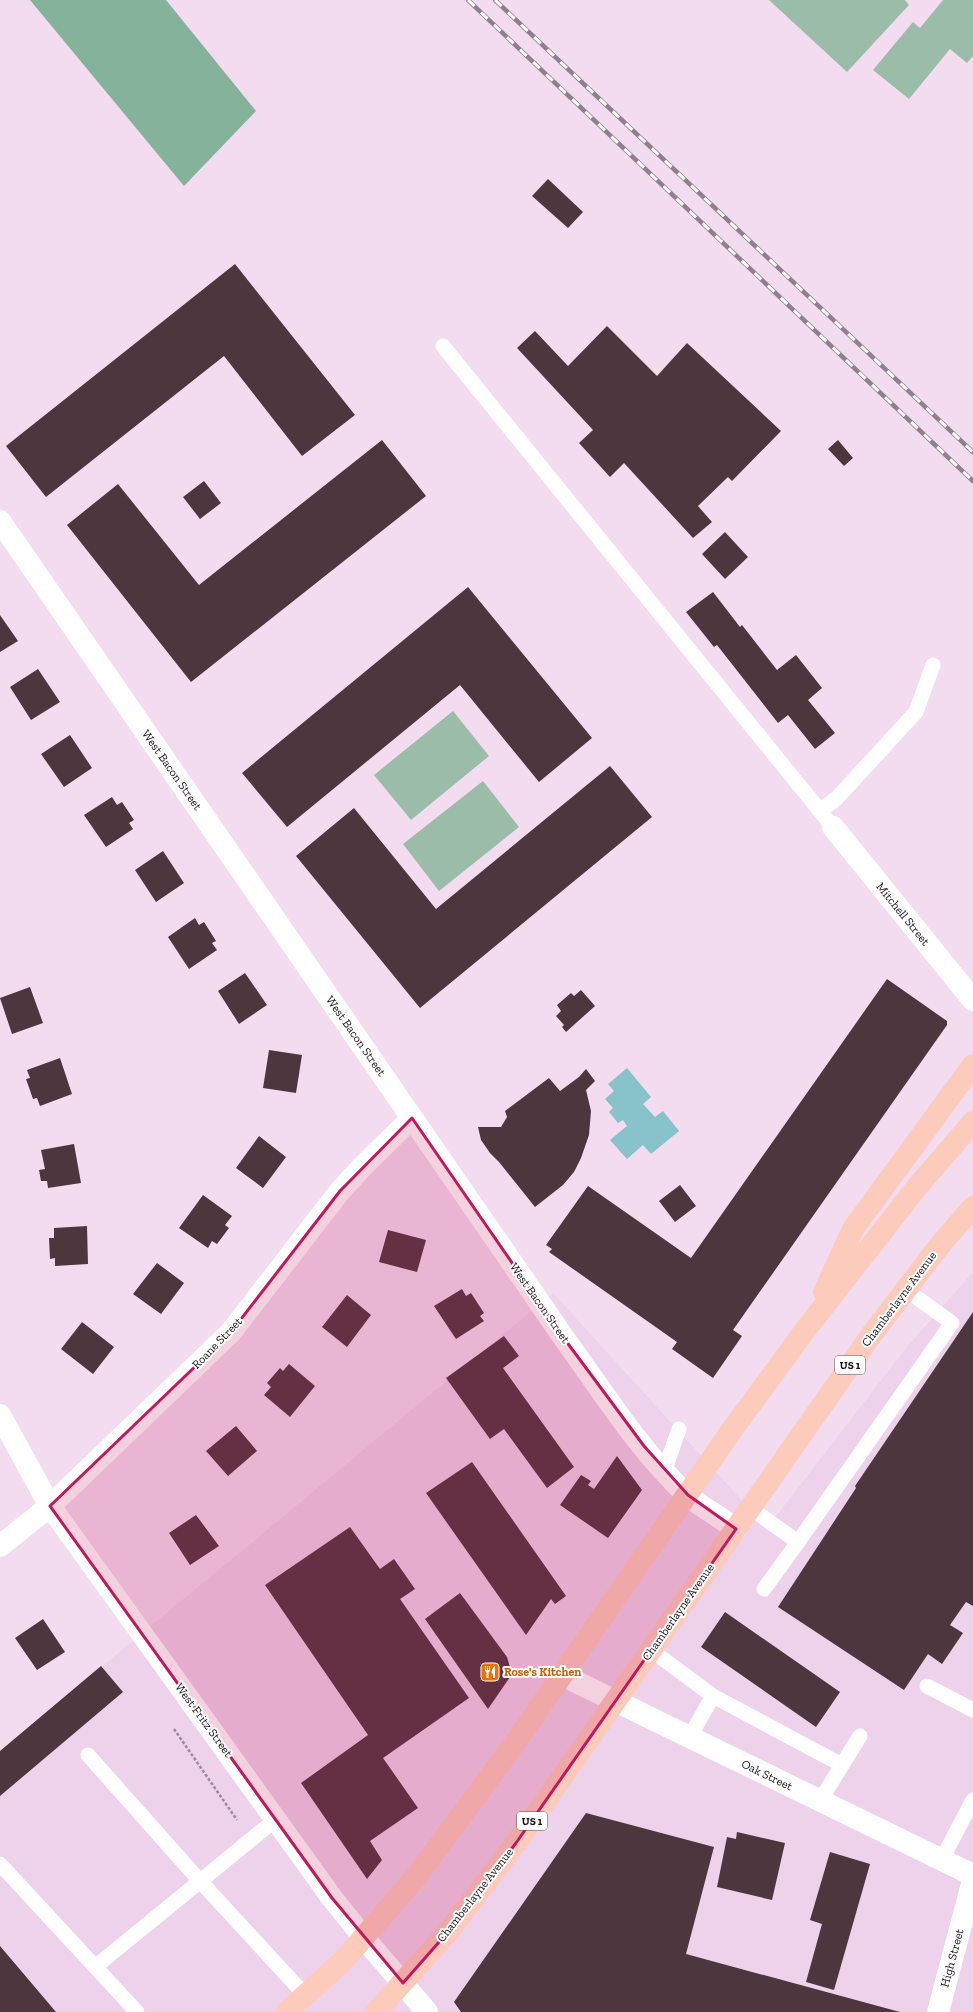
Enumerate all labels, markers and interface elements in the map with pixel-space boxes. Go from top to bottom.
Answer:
street label: West Bacon Street [139,727,205,813]
street label: Mitchell Street [873,880,933,949]
street label: West Bacon Street [323,993,389,1079]
street label: Chamberlayne Avenue [859,1248,940,1349]
street label: West Bacon Street [507,1260,573,1346]
street label: Roane Street [189,1314,245,1372]
road number: US 1 [835,1356,865,1374]
street label: Chamberlayne Avenue [639,1560,717,1663]
restaurant icon: Rose's Kitchen [479,1661,501,1683]
place label: Rose's Kitchen [504,1665,581,1679]
street label: West Fritz Street [172,1680,236,1760]
street label: Oak Street [739,1757,795,1794]
road number: US 1 [517,1812,547,1830]
street label: Chamberlayne Avenue [434,1845,516,1945]
street label: High Street [937,1927,967,1989]

